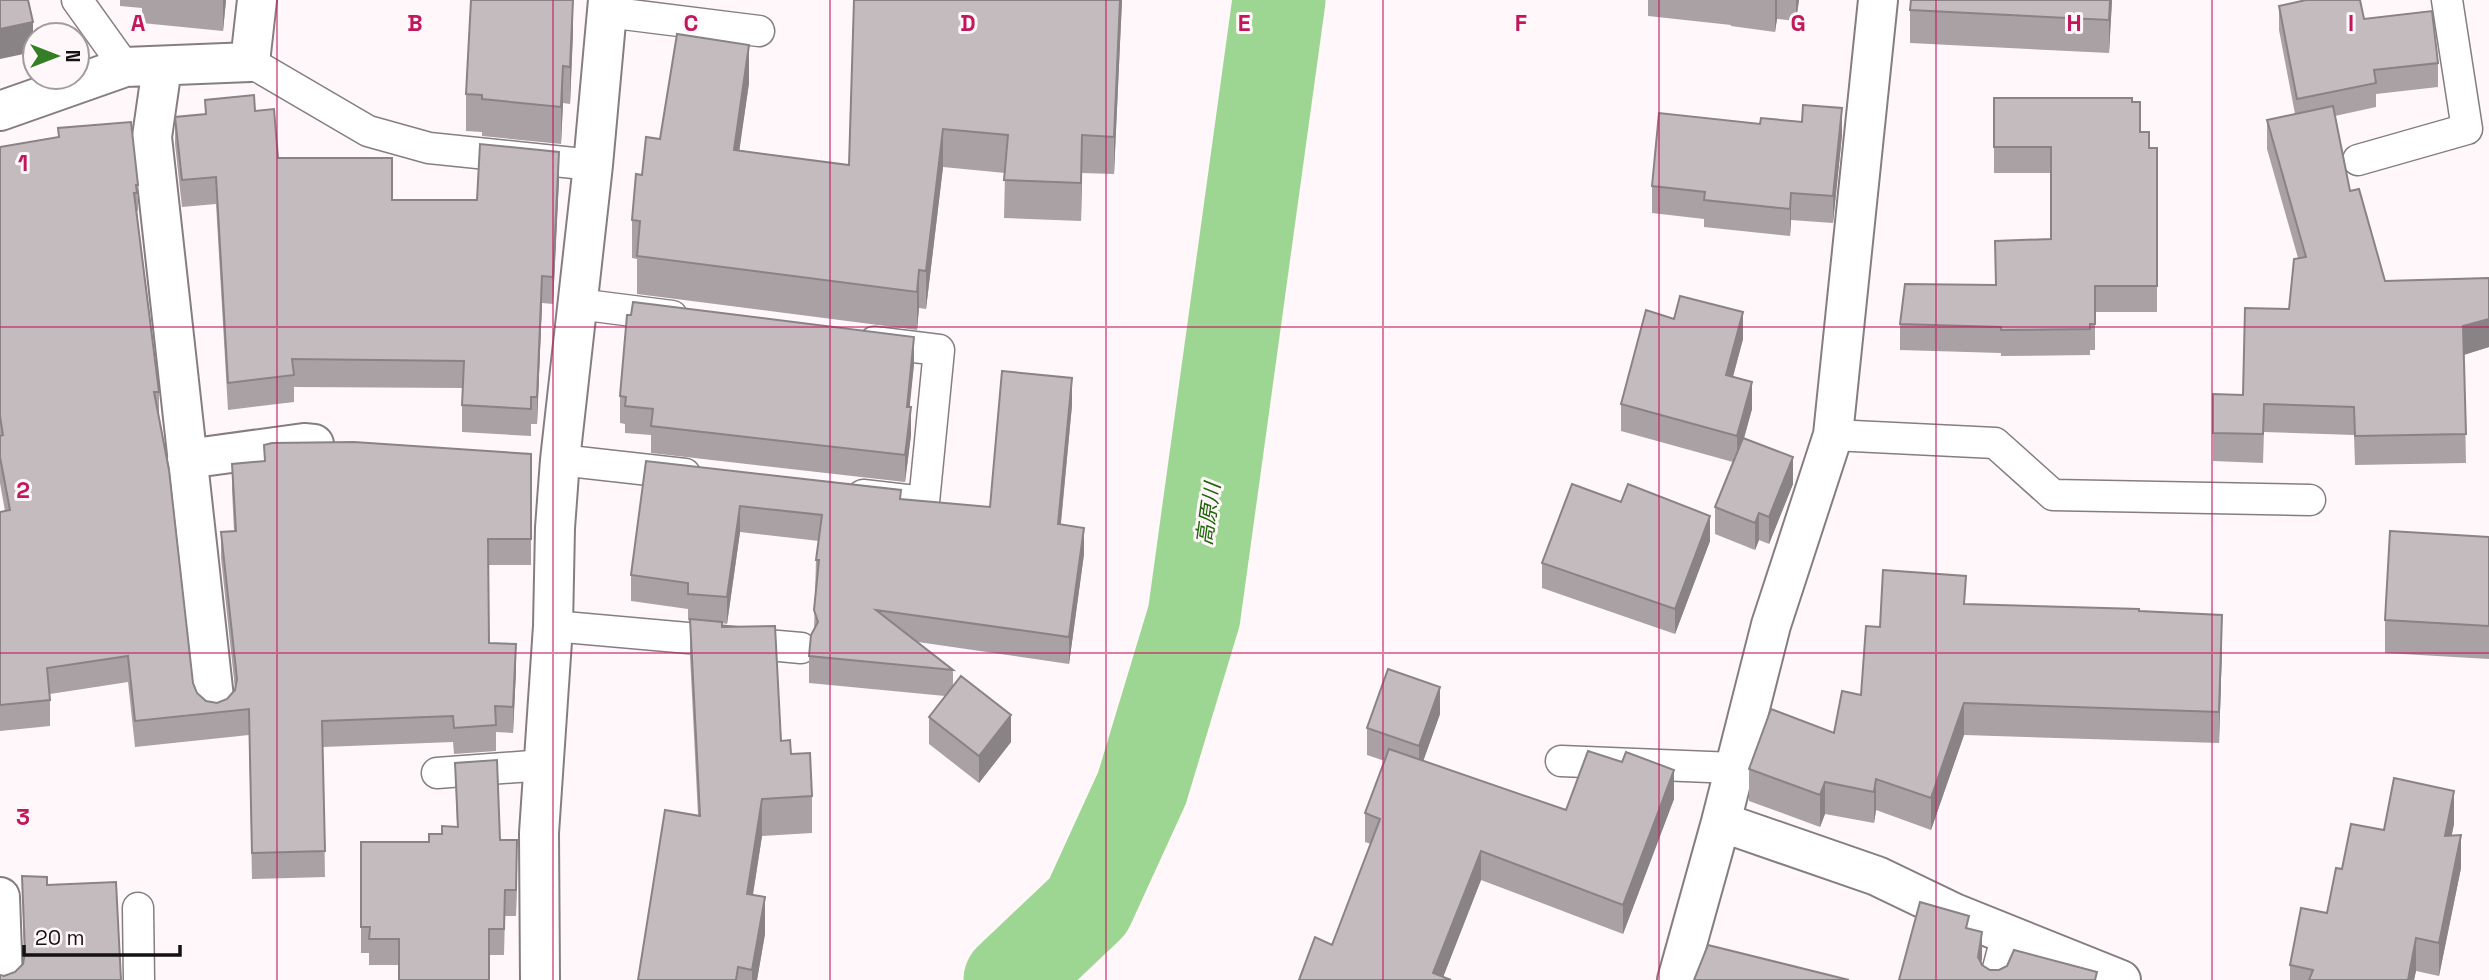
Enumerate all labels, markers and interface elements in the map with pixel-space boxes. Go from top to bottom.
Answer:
text: A [131,8,146,38]
text: B [407,8,423,38]
text: C [684,8,698,38]
text: D [960,8,976,38]
text: E [1238,8,1250,38]
text: F [1515,8,1527,38]
text: G [1790,8,1806,38]
text: H [2066,8,2082,38]
text: I [2348,8,2354,38]
north arrow [21,21,91,91]
text: N [60,50,85,62]
text: 1 [18,148,28,178]
text: 2 [16,475,30,505]
water label: 高原川 [1190,479,1226,547]
text: 3 [16,802,30,832]
scale bar [24,914,180,958]
text: 20 m [35,924,85,951]

